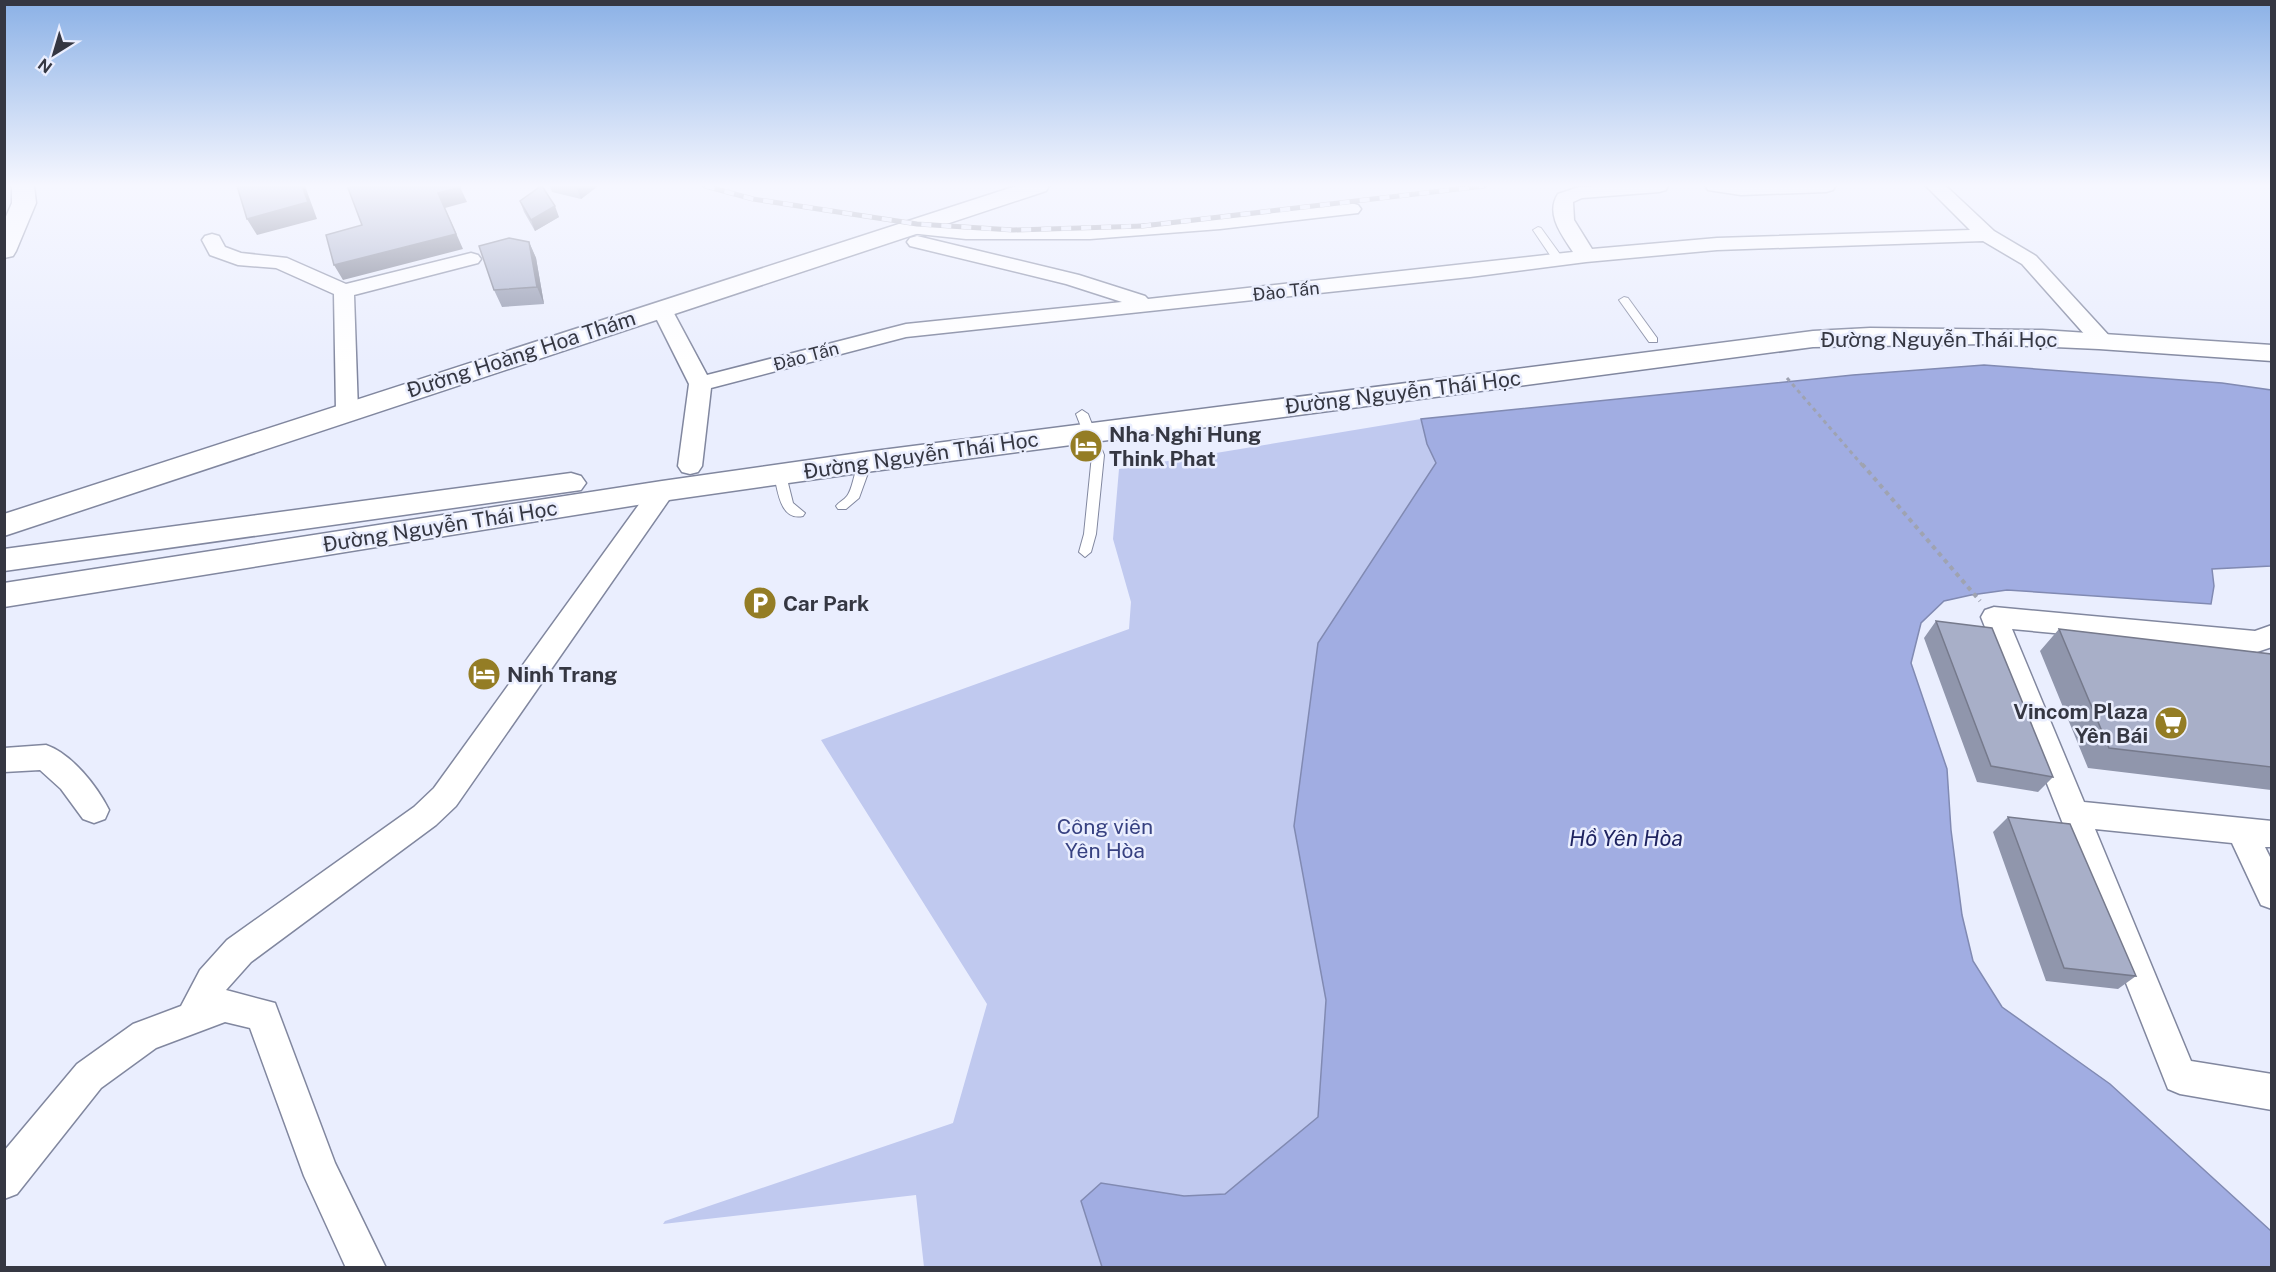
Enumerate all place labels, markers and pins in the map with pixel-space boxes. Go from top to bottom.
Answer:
place label: Nha Nghi Hung Think Phat [1109,422,1261,471]
hotel icon: Nha Nghi Hung Think Phat [1068,428,1104,464]
parking icon: Car Park [742,585,778,621]
place label: Car Park [783,591,869,616]
hotel icon: Ninh Trang [466,656,502,692]
place label: Ninh Trang [507,662,617,687]
place label: Vincom Plaza Yên Bái [2013,699,2148,748]
supermarket icon: Vincom Plaza Yên Bái [2153,705,2189,741]

